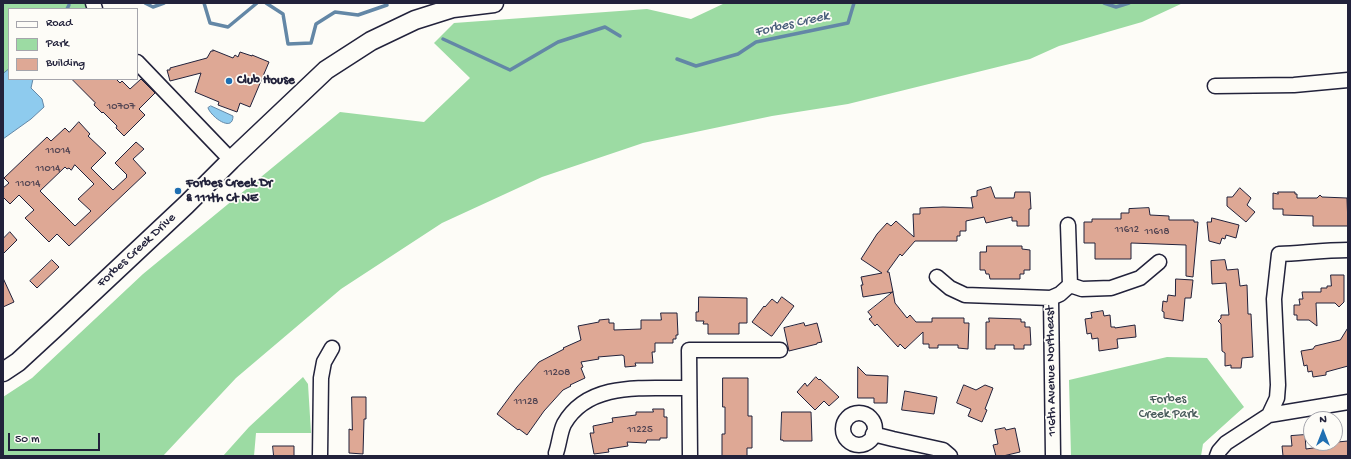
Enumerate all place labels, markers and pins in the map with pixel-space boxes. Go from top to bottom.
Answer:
place label: Club House [237,73,295,89]
marker: Club House [224,76,234,86]
place label: Forbes Creek Dr & 111th Ct NE [186,176,272,207]
marker: Forbes Creek Dr & 111th Ct NE [173,186,183,196]

